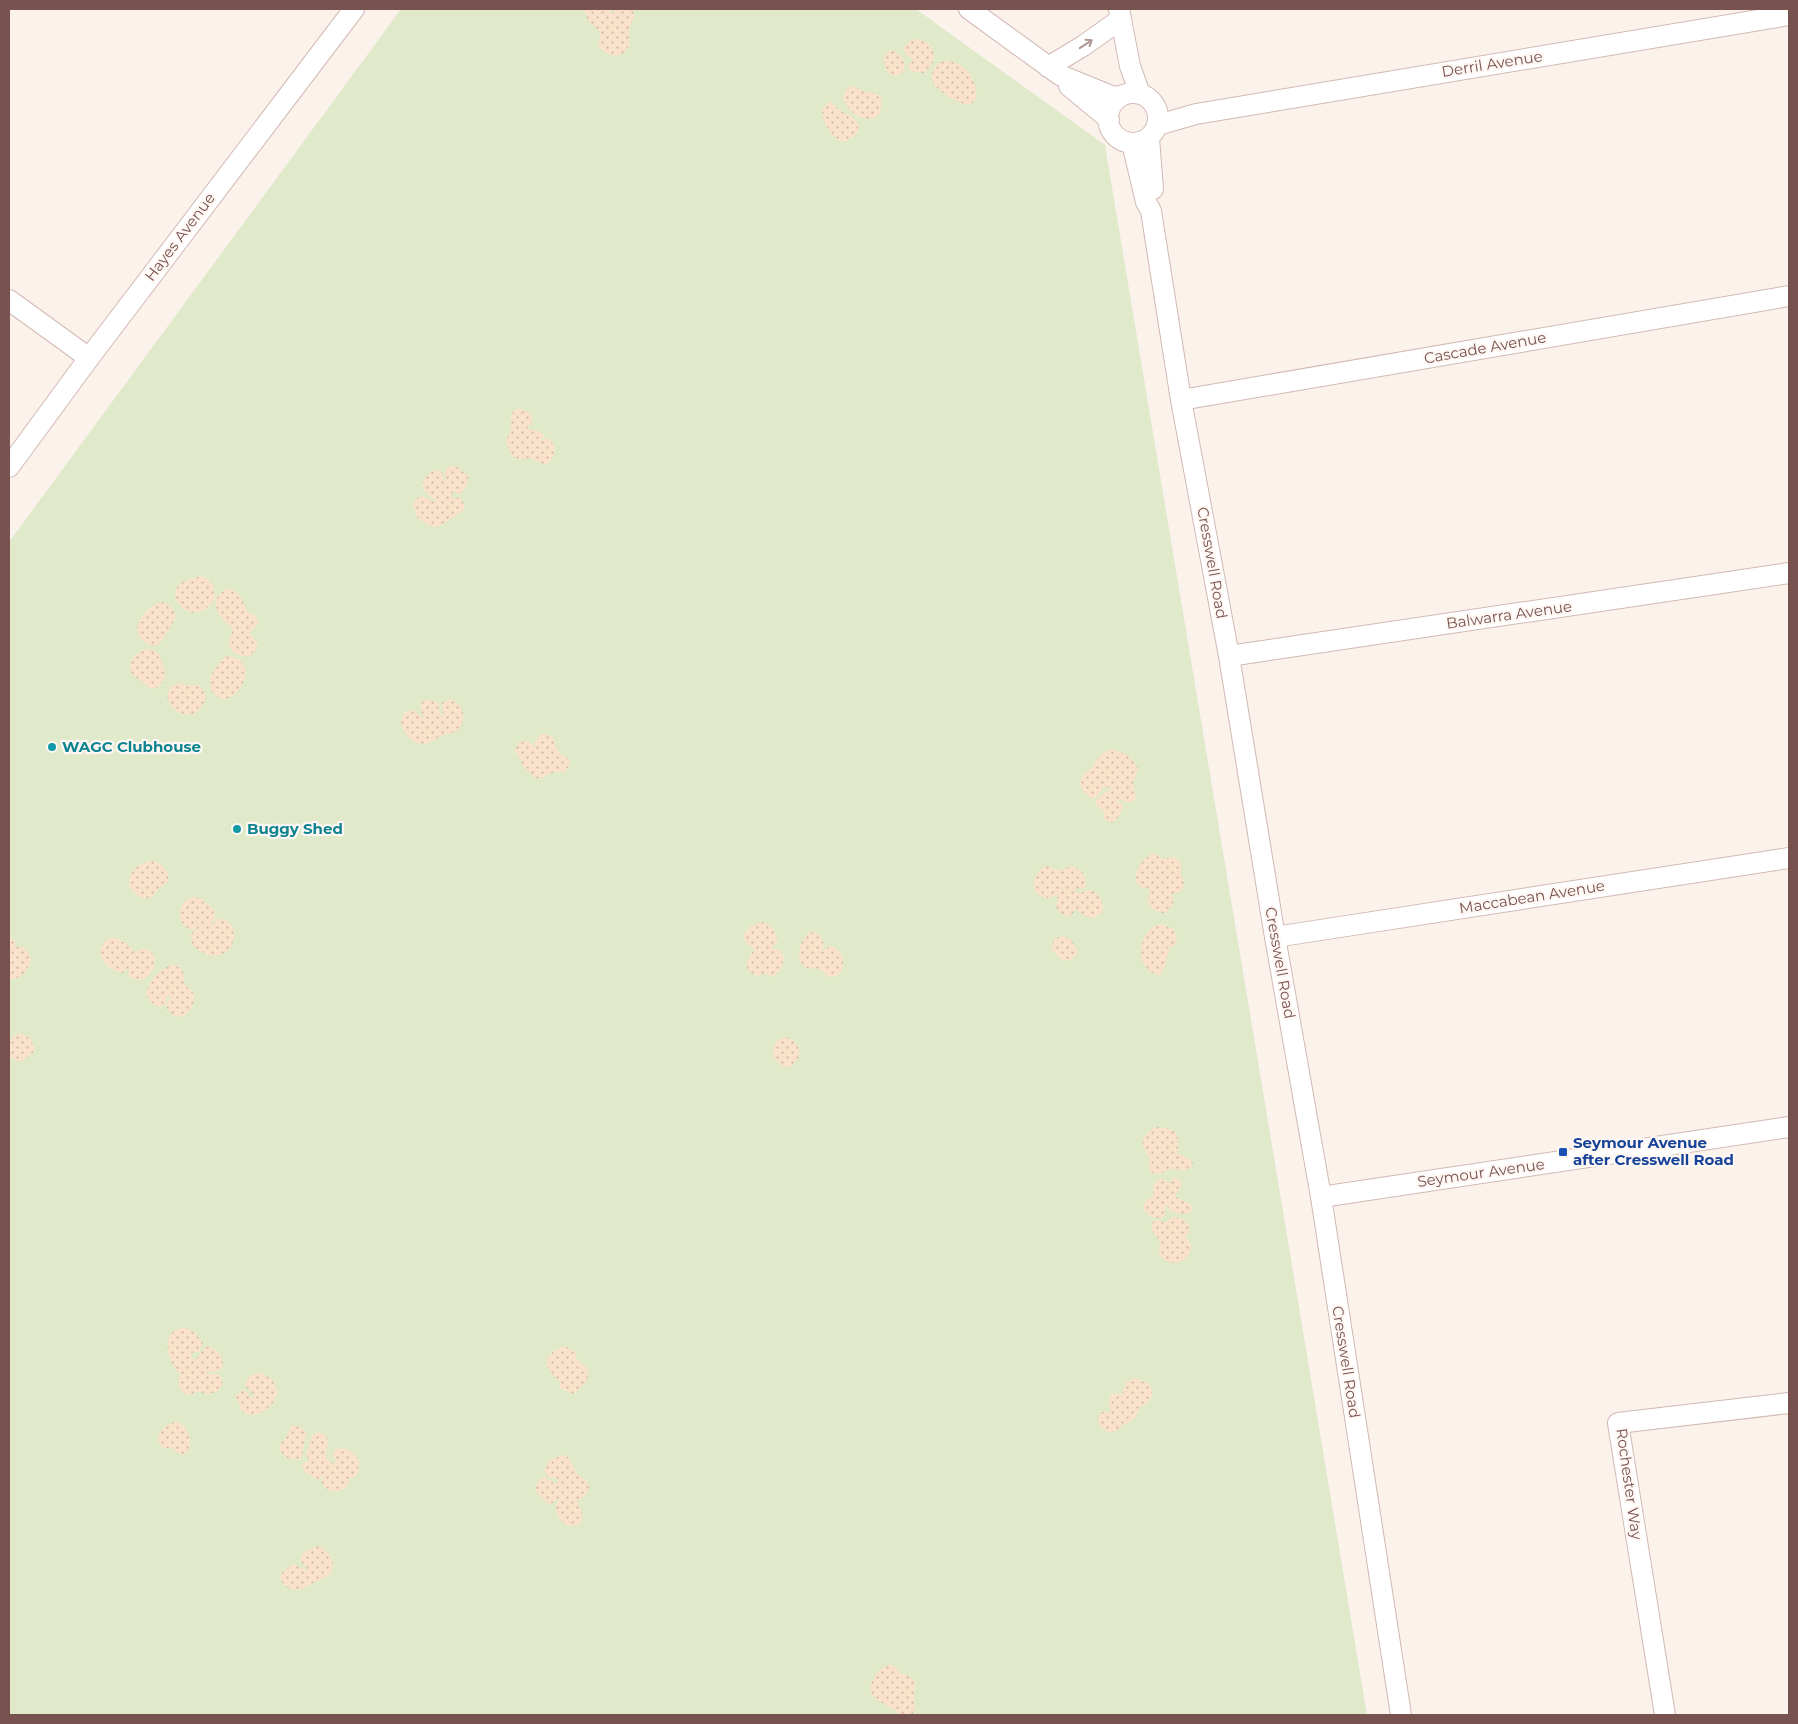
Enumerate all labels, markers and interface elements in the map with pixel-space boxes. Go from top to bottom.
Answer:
one-way arrow [1078,39,1092,49]
street label: Derril Avenue [1440,46,1544,81]
street label: Hayes Avenue [140,189,219,285]
street label: Cascade Avenue [1422,327,1548,368]
street label: Cresswell Road [1193,505,1232,620]
street label: Balwarra Avenue [1445,596,1573,633]
place label: WAGC Clubhouse [62,737,201,756]
marker: WAGC Clubhouse [46,741,58,753]
place label: Buggy Shed [247,819,343,838]
marker: Buggy Shed [231,823,243,835]
street label: Maccabean Avenue [1458,876,1606,917]
street label: Cresswell Road [1261,905,1300,1020]
place label: Seymour Avenue after Cresswell Road [1573,1133,1734,1169]
marker: Seymour Avenue after Cresswell Road [1557,1146,1569,1158]
street label: Seymour Avenue [1416,1154,1546,1191]
street label: Cresswell Road [1328,1305,1365,1419]
street label: Rochester Way [1612,1427,1647,1542]

